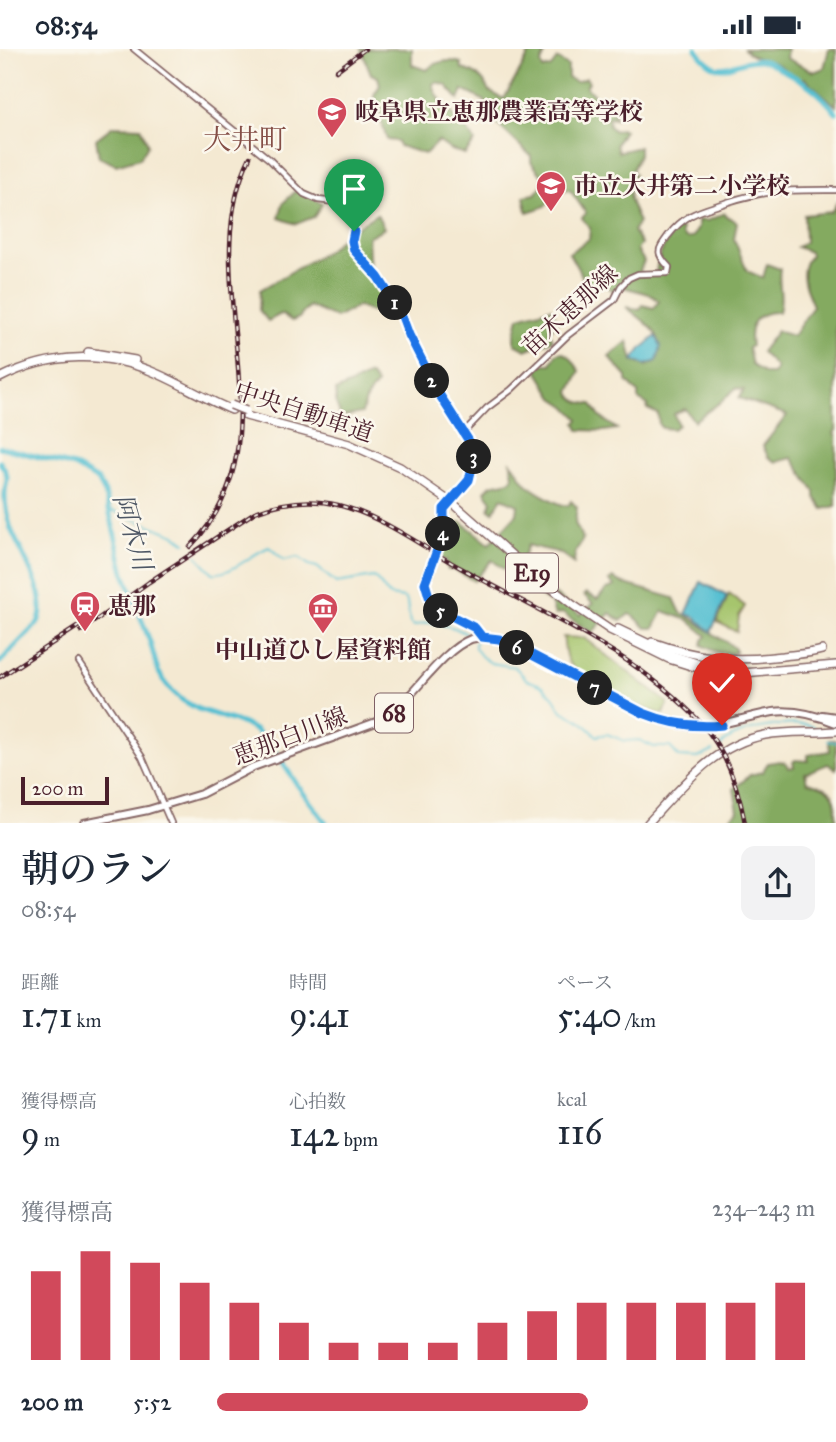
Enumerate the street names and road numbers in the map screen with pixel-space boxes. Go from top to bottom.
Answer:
street label: 苗木恵那線 [516,258,624,362]
street label: 中央自動車道 [231,375,377,449]
road number: E19 [506,553,558,593]
road number: 68 [375,693,413,733]
street label: 恵那白川線 [229,700,351,772]

